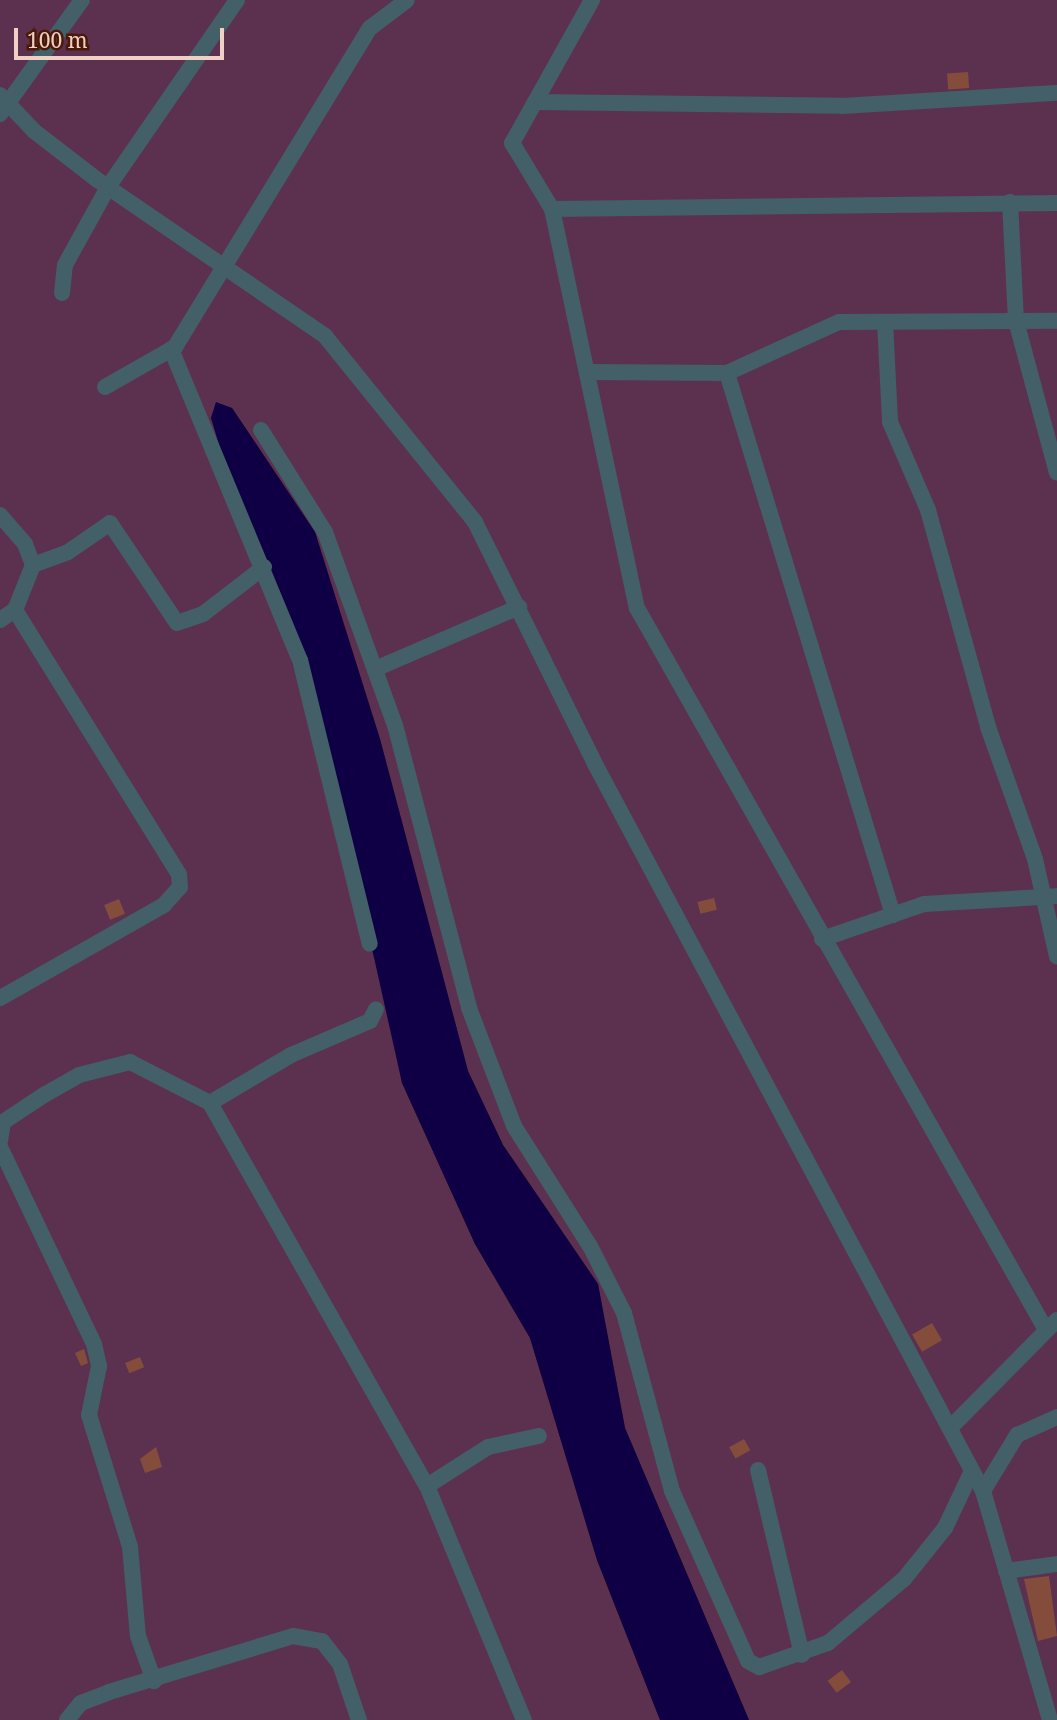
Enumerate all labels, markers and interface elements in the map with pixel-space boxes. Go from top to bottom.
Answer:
scale bar [18,14,228,58]
text: 100 m [27,26,88,54]

